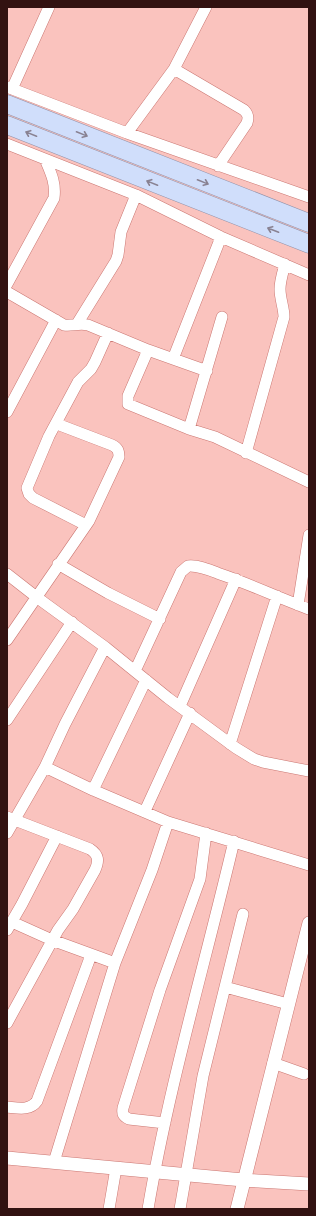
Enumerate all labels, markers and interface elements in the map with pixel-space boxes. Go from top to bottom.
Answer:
one-way arrow [25,130,37,138]
one-way arrow [76,131,88,138]
one-way arrow [146,178,158,186]
one-way arrow [197,178,209,186]
one-way arrow [267,226,279,234]

